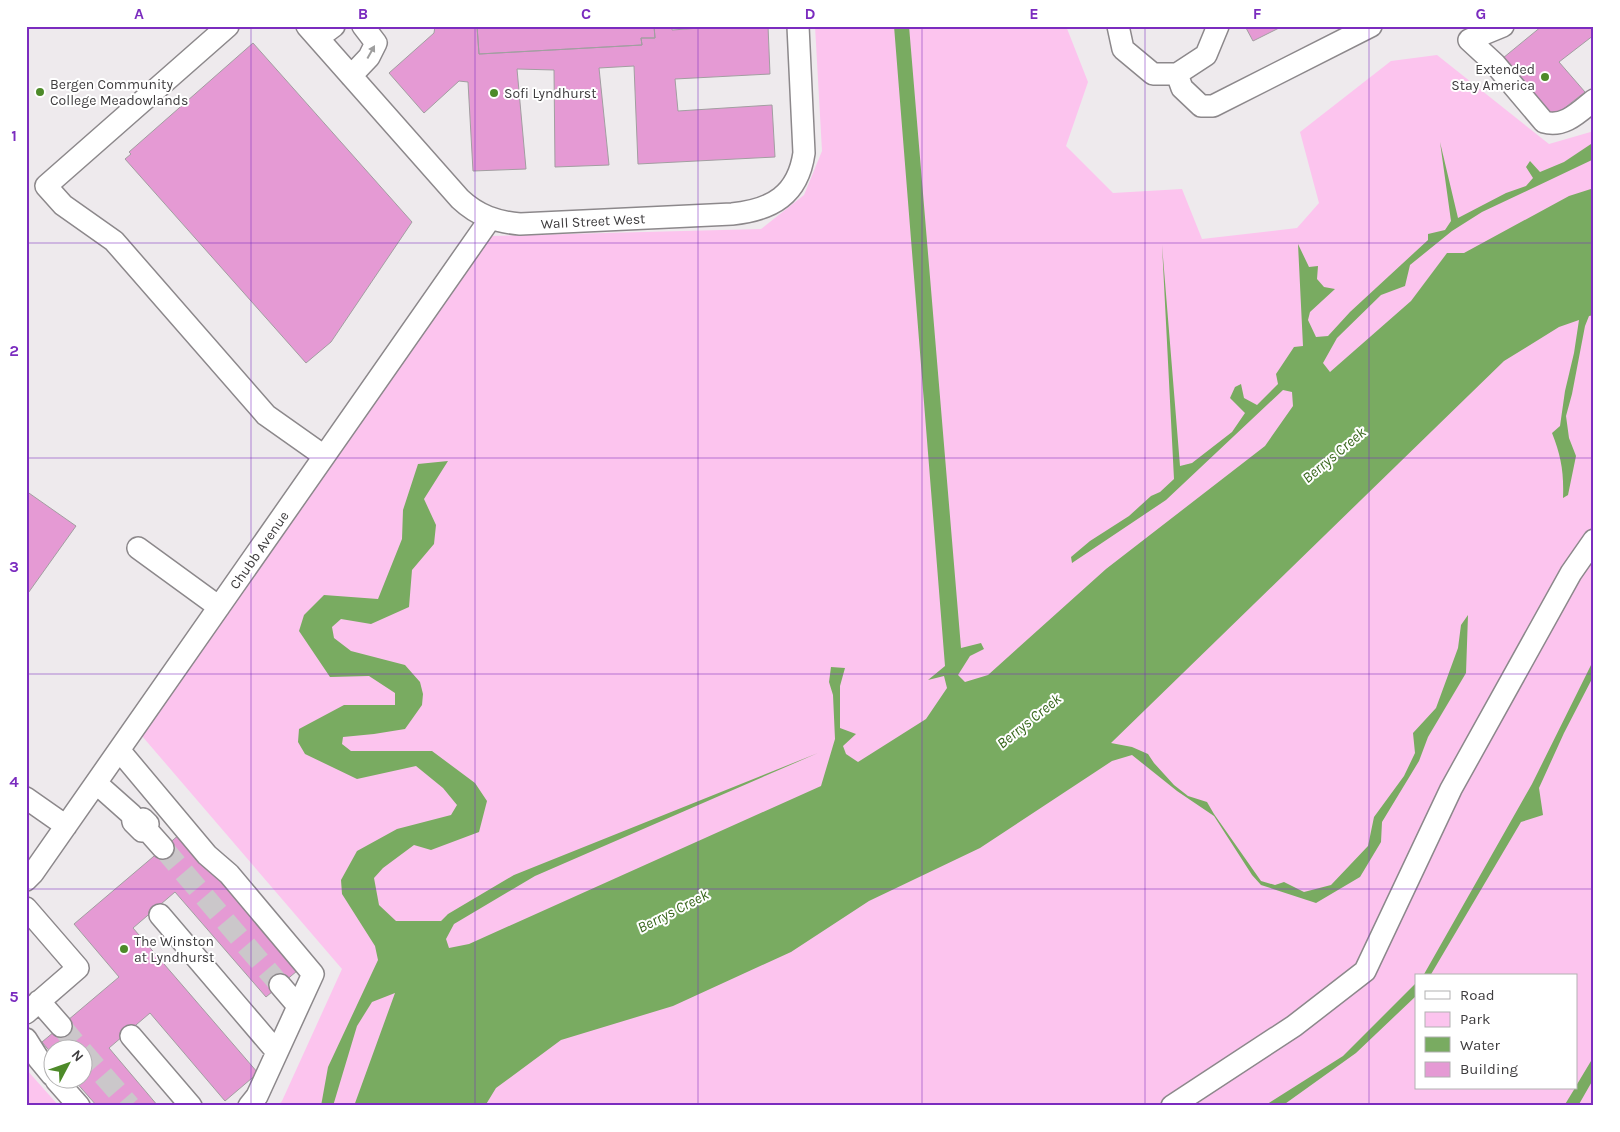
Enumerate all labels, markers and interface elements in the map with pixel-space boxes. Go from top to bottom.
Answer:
text: A [134,4,144,23]
text: B [358,4,368,23]
text: C [581,4,591,23]
text: D [805,4,816,23]
text: E [1029,4,1039,23]
text: F [1253,4,1262,23]
text: G [1476,4,1486,23]
one-way arrow [367,44,375,59]
place label: Extended Stay America [1451,61,1535,94]
marker: Extended Stay America [1539,71,1551,83]
place label: Bergen Community College Meadowlands [50,76,188,109]
place label: Sofi Lyndhurst [504,85,596,102]
marker: Bergen Community College Meadowlands [34,86,46,98]
marker: Sofi Lyndhurst [488,87,500,99]
text: 1 [11,126,17,145]
street label: Wall Street West [540,210,646,233]
text: 2 [9,341,19,360]
water label: Berrys Creek [1299,423,1370,487]
street label: Chubb Avenue [226,508,293,593]
text: 3 [9,557,19,576]
water label: Berrys Creek [993,689,1065,752]
text: 4 [9,772,19,791]
water label: Berrys Creek [634,885,712,937]
place label: The Winston at Lyndhurst [134,933,214,966]
marker: The Winston at Lyndhurst [118,943,130,955]
legend [1415,974,1578,1090]
text: Road [1460,986,1495,1004]
text: 5 [9,987,19,1006]
text: Park [1460,1010,1490,1028]
text: Water [1460,1036,1501,1054]
north arrow [42,1040,92,1090]
text: N [68,1046,87,1065]
text: Building [1460,1060,1518,1078]

